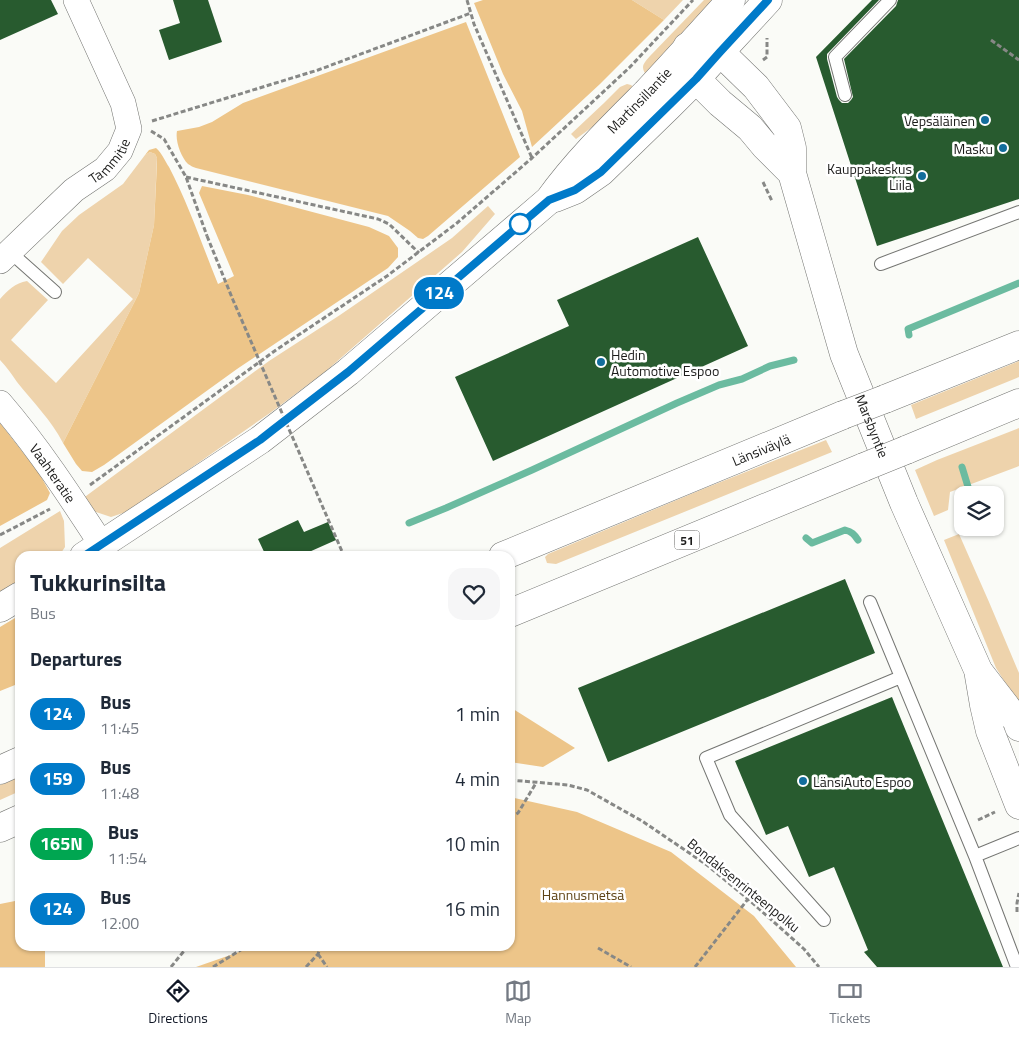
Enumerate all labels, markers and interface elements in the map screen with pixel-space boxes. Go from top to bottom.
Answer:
street label: Martinsillantie [601,62,676,138]
place label: Vepsäläinen [904,110,975,131]
marker: Vepsäläinen [979,114,991,126]
street label: Tammitie [84,135,135,188]
place label: Masku [954,138,993,159]
marker: Masku [997,142,1009,154]
place label: Kauppakeskus Liila [827,158,912,195]
marker: Kauppakeskus Liila [916,170,928,182]
unlabelled marker [509,213,531,235]
line badge: 124 [410,277,468,309]
text: 124 [424,279,454,306]
place label: Hedin Automotive Espoo [611,344,719,381]
marker: Hedin Automotive Espoo [595,356,607,368]
street label: Marsbyntie [851,391,895,461]
street label: Länsiväylä [728,428,793,471]
street label: Vaahteratie [25,439,82,507]
map controls [954,486,1004,536]
button: layers [954,486,1004,536]
road number: 51 [674,530,700,550]
text: Tukkurinsilta [30,564,166,600]
button: heart [448,568,500,620]
text: Bus [30,601,56,625]
text: Departures [30,644,122,673]
text: Bus [100,687,131,716]
text: 1 min [455,699,500,728]
text: 124 [42,700,73,727]
text: 11:45 [100,716,139,740]
text: Bus [100,752,131,781]
text: 4 min [455,764,500,793]
text: 159 [42,765,73,792]
place label: LänsiAuto Espoo [813,771,911,792]
marker: LänsiAuto Espoo [797,775,809,787]
text: 11:48 [100,781,139,805]
text: Bus [108,817,139,846]
text: 10 min [444,829,500,858]
text: 165N [40,830,83,857]
street label: Bondaksenrinteenpolku [683,833,805,937]
text: 11:54 [108,846,147,870]
text: Bus [100,882,131,911]
park label: Hannusmetsä [542,884,624,905]
text: 16 min [444,894,500,923]
text: 124 [42,895,73,922]
text: 12:00 [100,911,139,935]
tab: Directions [148,977,208,1028]
tab: Map [504,977,532,1028]
tab: Tickets [829,977,871,1028]

